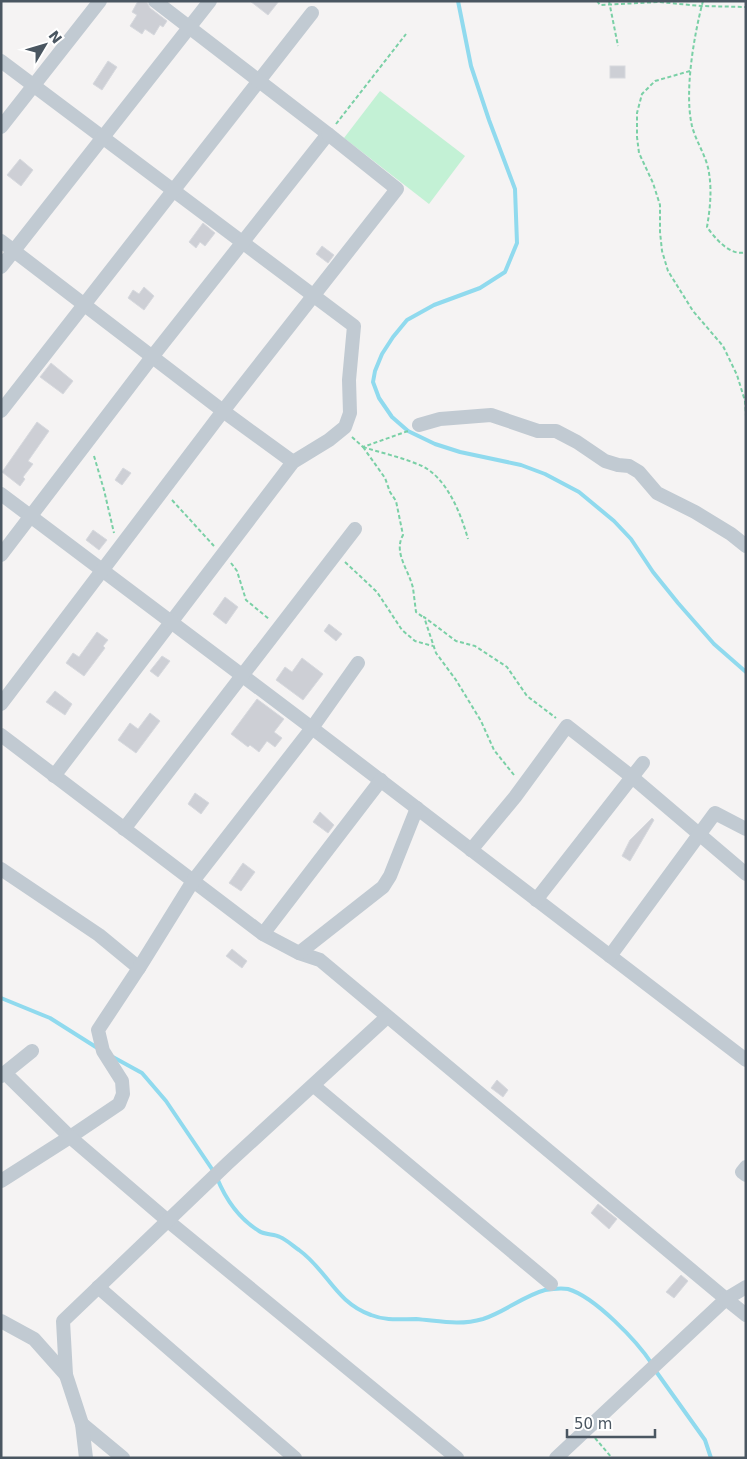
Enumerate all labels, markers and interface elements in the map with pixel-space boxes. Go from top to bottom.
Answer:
north arrow [20,20,70,70]
text: N [45,27,65,47]
scale bar [567,1406,654,1438]
text: 50 m [574,1415,612,1433]

